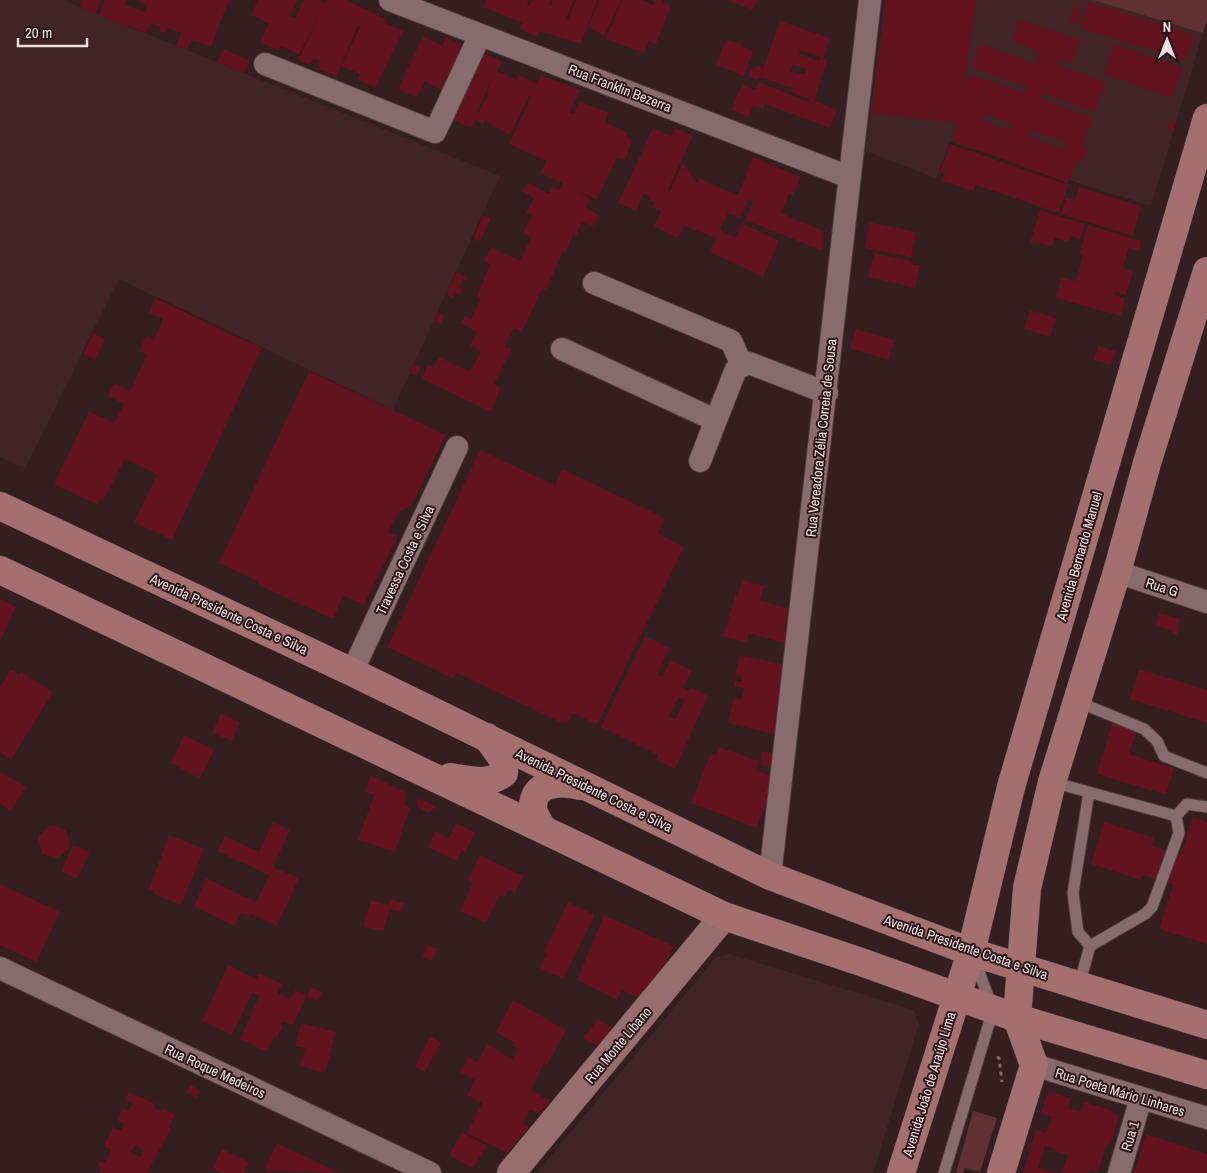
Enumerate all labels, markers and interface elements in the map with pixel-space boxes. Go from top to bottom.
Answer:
scale bar [18,15,86,47]
north arrow [1142,15,1192,65]
text: N [1163,18,1171,36]
text: 20 m [25,22,52,43]
street label: Rua Franklin Bezerra [566,60,675,116]
street label: Rua Vereadora Zélia Correia de Sousa [802,337,840,538]
street label: Avenida Bernardo Manuel [1052,490,1106,623]
street label: Travessa Costa e Silva [372,502,438,617]
street label: Avenida Presidente Costa e Silva [146,569,311,659]
street label: Rua G [1143,573,1181,601]
street label: Avenida Presidente Costa e Silva [512,744,676,836]
street label: Avenida Presidente Costa e Silva [881,910,1051,984]
street label: Rua Monte Líbano [581,1003,655,1087]
street label: Avenida João de Araújo Lima [898,1009,960,1160]
street label: Rua Roque Medeiros [162,1040,268,1102]
street label: Rua Poeta Mário Linhares [1053,1064,1187,1120]
street label: Rua 1 [1117,1118,1143,1153]

